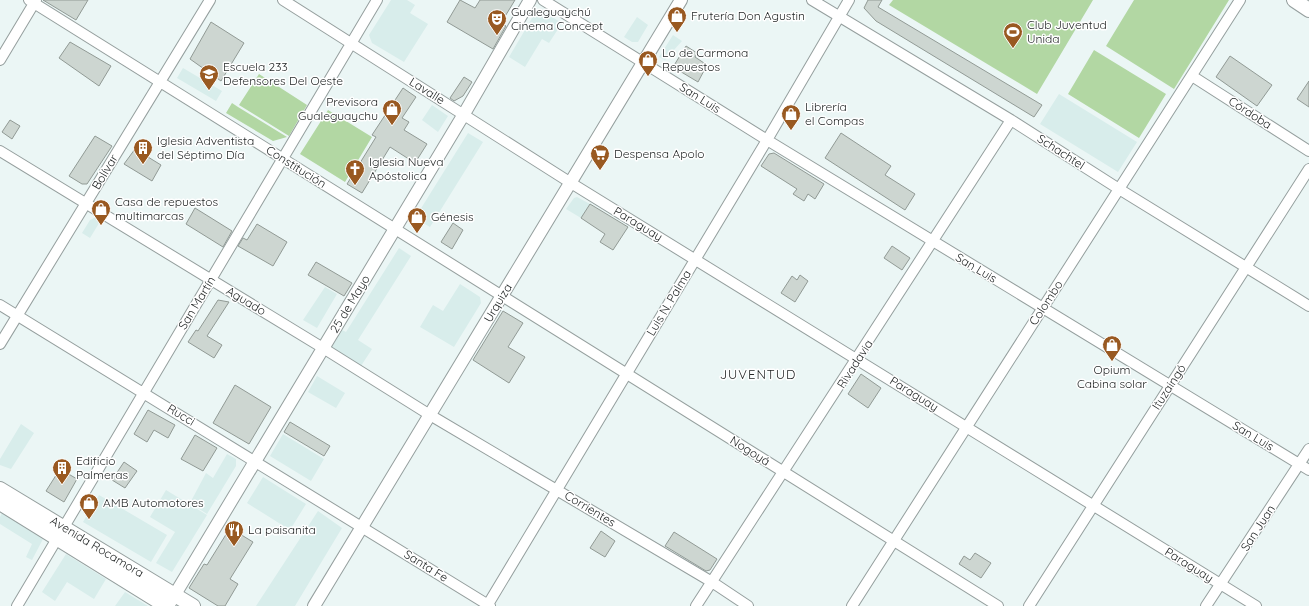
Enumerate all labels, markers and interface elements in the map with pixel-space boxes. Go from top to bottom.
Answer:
place label: Gualeguaychú Cinema Concept [511,4,603,33]
shop icon: Frutería Don Agustin [666,5,688,33]
theatre icon: Gualeguaychú Cinema Concept [486,8,508,36]
place label: Frutería Don Agustin [691,8,805,23]
place label: Club Juventud Unida [1027,17,1107,46]
sports icon: Club Juventud Unida [1002,21,1024,49]
place label: Lo de Carmona Repuestos [662,45,748,74]
shop icon: Lo de Carmona Repuestos [637,49,659,77]
place label: Escuela 233 Defensores Del Oeste [223,59,343,88]
school or university icon: Escuela 233 Defensores Del Oeste [198,63,220,91]
street label: Lavalle [407,74,448,107]
street label: San Luis [677,79,724,116]
street label: Córdoba [1226,93,1275,132]
place label: Previsora Gualeguaychu [298,94,378,123]
shop icon: Previsora Gualeguaychu [381,98,403,126]
place label: Librería el Compas [805,99,864,128]
shop icon: Librería el Compas [780,103,802,131]
street label: Schachtel [1035,131,1088,172]
place label: Iglesia Adventista del Séptimo Día [157,133,254,162]
building icon: Iglesia Adventista del Séptimo Día [132,137,154,165]
street label: Constitución [263,142,329,191]
supermarket icon: Despensa Apolo [589,143,611,171]
place label: Despensa Apolo [614,146,705,161]
street label: Bolívar [88,151,121,192]
place label: Iglesia Nueva Apóstolica [369,154,444,183]
church icon: Iglesia Nueva Apóstolica [344,158,366,186]
place label: Casa de repuestos multimarcas [115,194,219,223]
shop icon: Casa de repuestos multimarcas [90,198,112,226]
street label: Paraguay [611,203,665,244]
shop icon: Génesis [406,206,428,234]
place label: Génesis [431,209,474,224]
street label: San Luis [953,249,1000,286]
street label: Luis N. Palma [643,267,694,338]
street label: 25 de Mayo [326,272,373,335]
street label: San Martín [175,273,218,332]
street label: Colombo [1026,277,1066,328]
street label: Urquiza [480,281,515,325]
street label: Aguado [224,283,269,318]
shop icon: Opium Cabina solar [1101,334,1123,362]
street label: Rivadavia [833,337,876,391]
street label: Ituzaingó [1148,361,1189,412]
place label: Opium Cabina solar [1077,362,1147,391]
district label: JUVENTUD [720,366,796,382]
street label: Paraguay [887,373,941,414]
street label: Rucci [165,400,198,429]
street label: San Luis [1230,417,1277,454]
street label: Nogoyá [727,432,773,469]
place label: Edificio Palmeras [76,453,129,482]
building icon: Edificio Palmeras [51,457,73,485]
street label: Corrientes [562,487,619,530]
shop icon: AMB Automotores [78,492,100,520]
place label: AMB Automotores [103,495,204,510]
street label: San Juan [1237,502,1278,554]
street label: Avenida Rocamora [48,513,147,580]
restaurant icon: La paisanita [223,519,245,547]
place label: La paisanita [248,522,316,537]
street label: Paraguay [1162,544,1216,585]
street label: Santa Fe [402,546,451,585]

